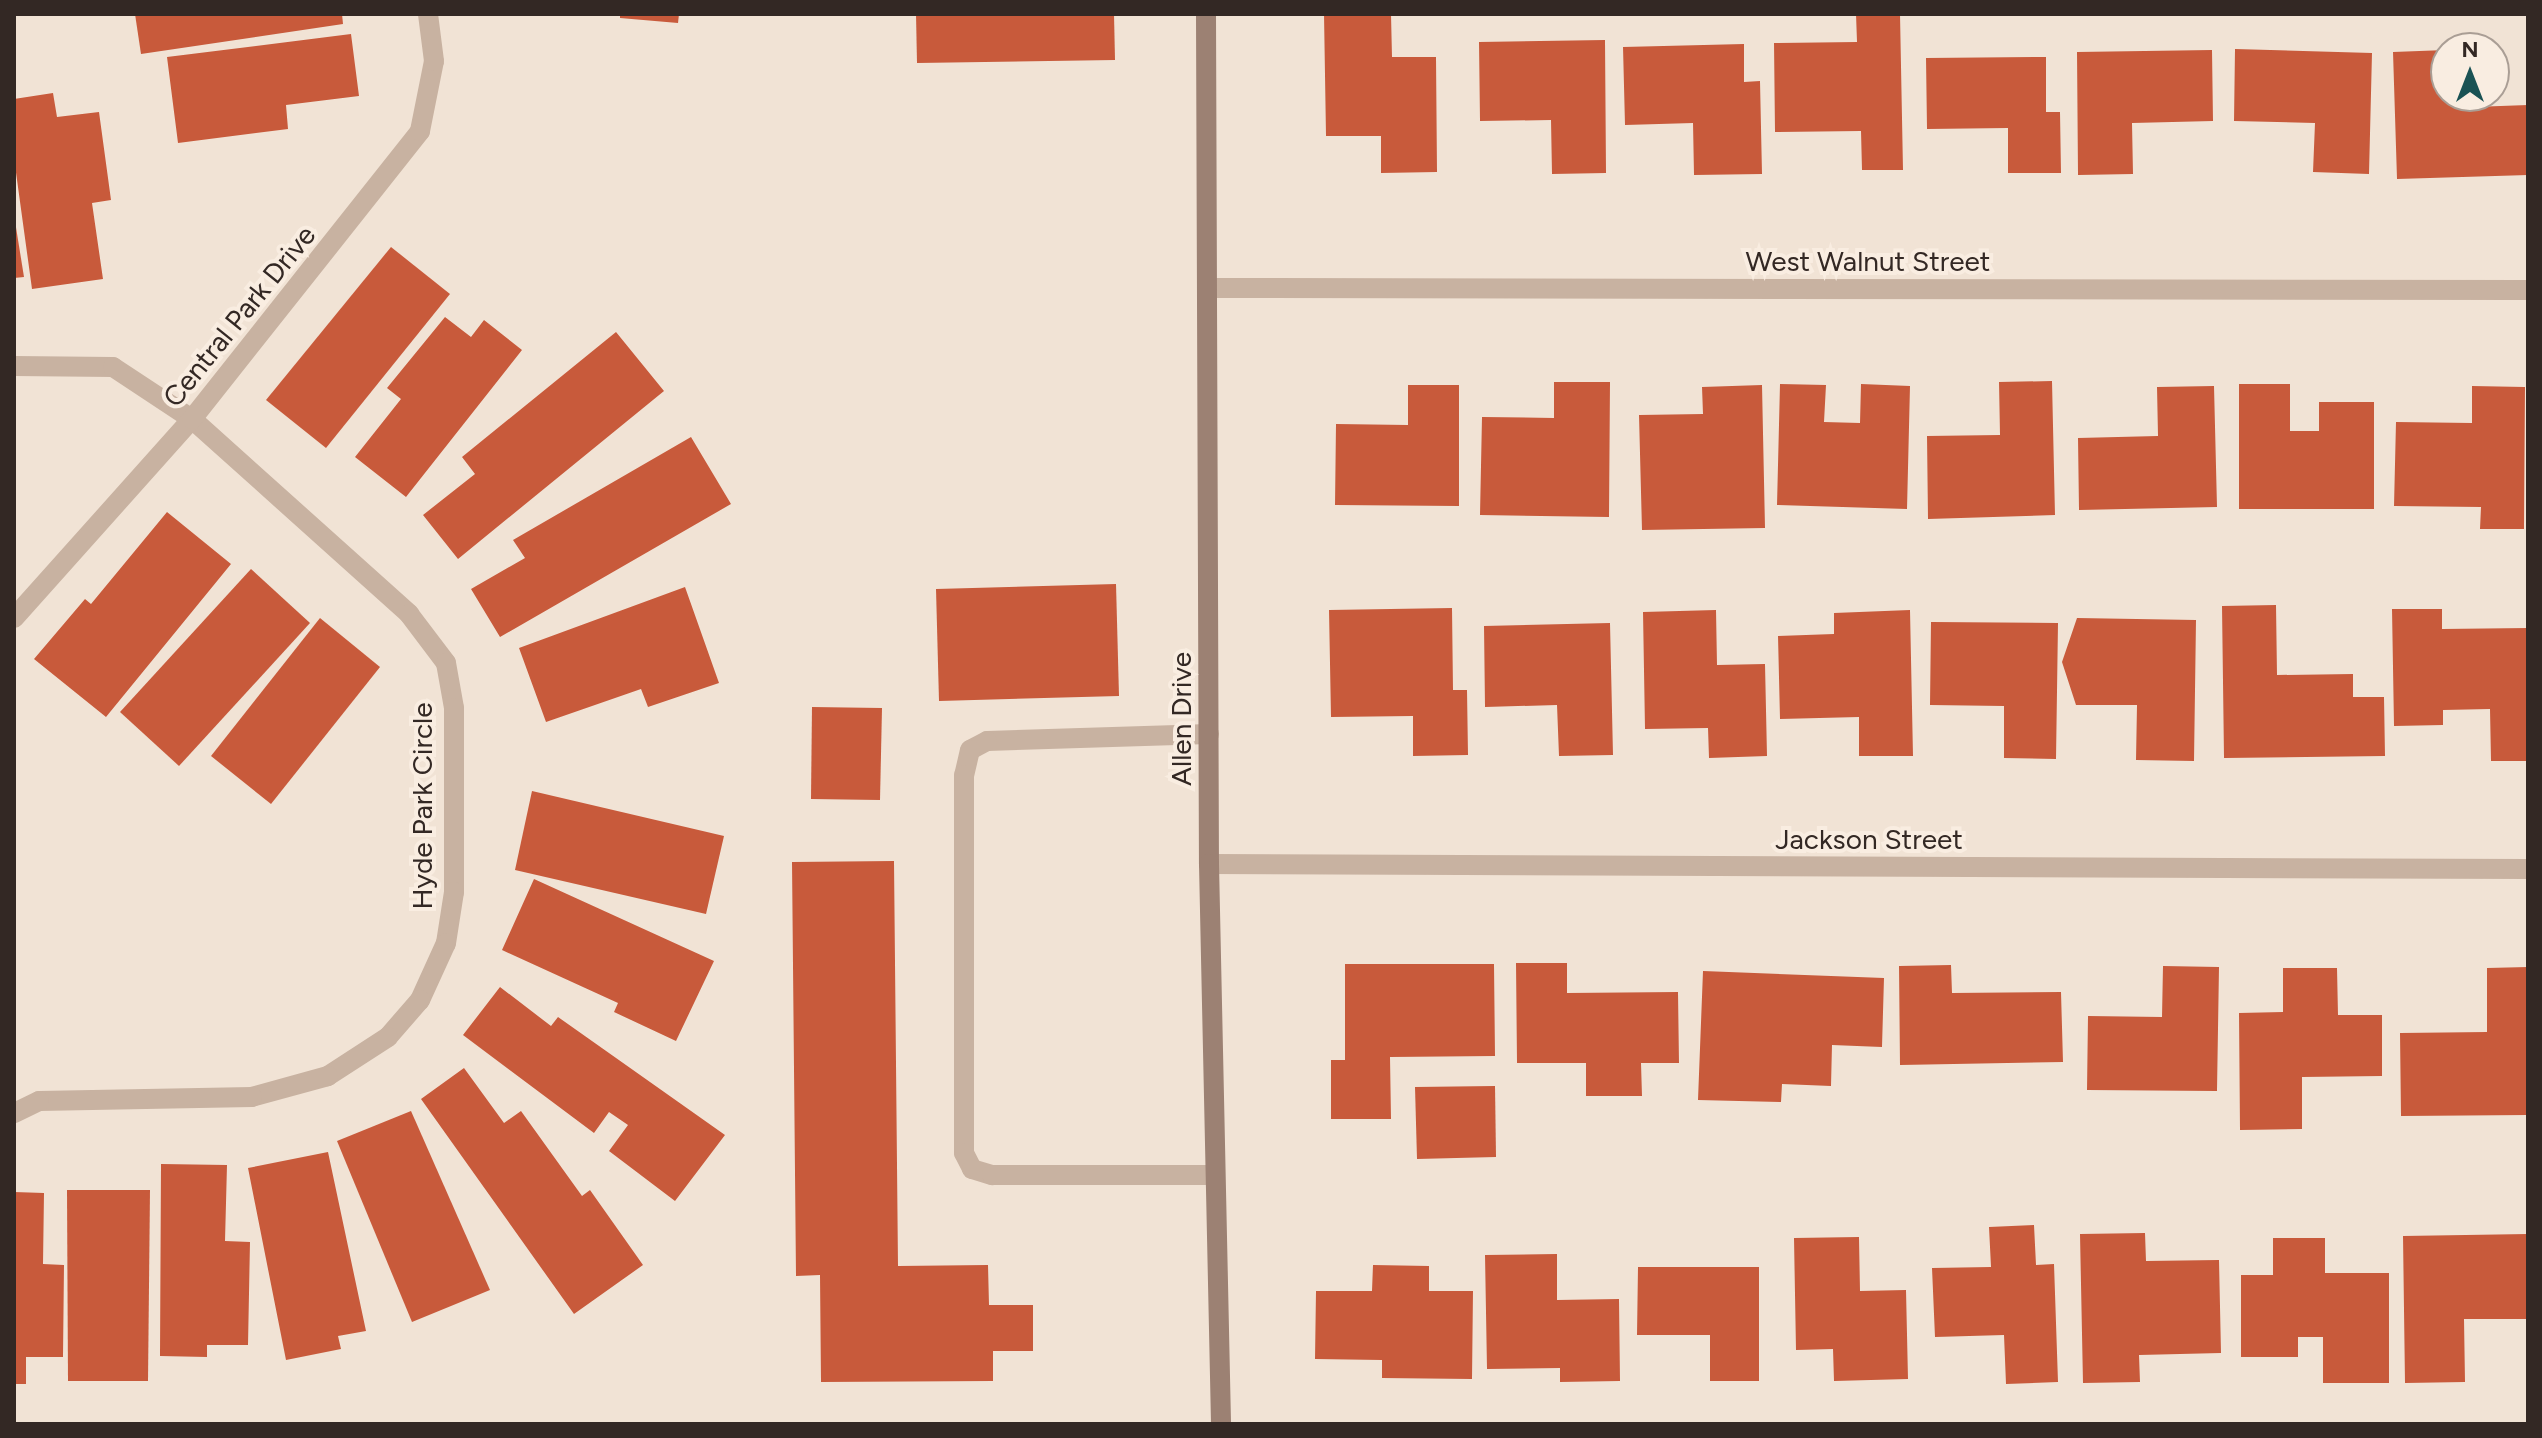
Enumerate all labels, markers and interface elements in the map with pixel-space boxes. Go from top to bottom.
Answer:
north arrow [2430,32,2510,112]
text: N [2461,36,2479,63]
street label: Central Park Drive [156,219,322,413]
street label: West Walnut Street [1746,244,1990,278]
street label: Allen Drive [1164,652,1198,786]
street label: Hyde Park Circle [405,703,439,909]
street label: Jackson Street [1775,822,1963,856]

